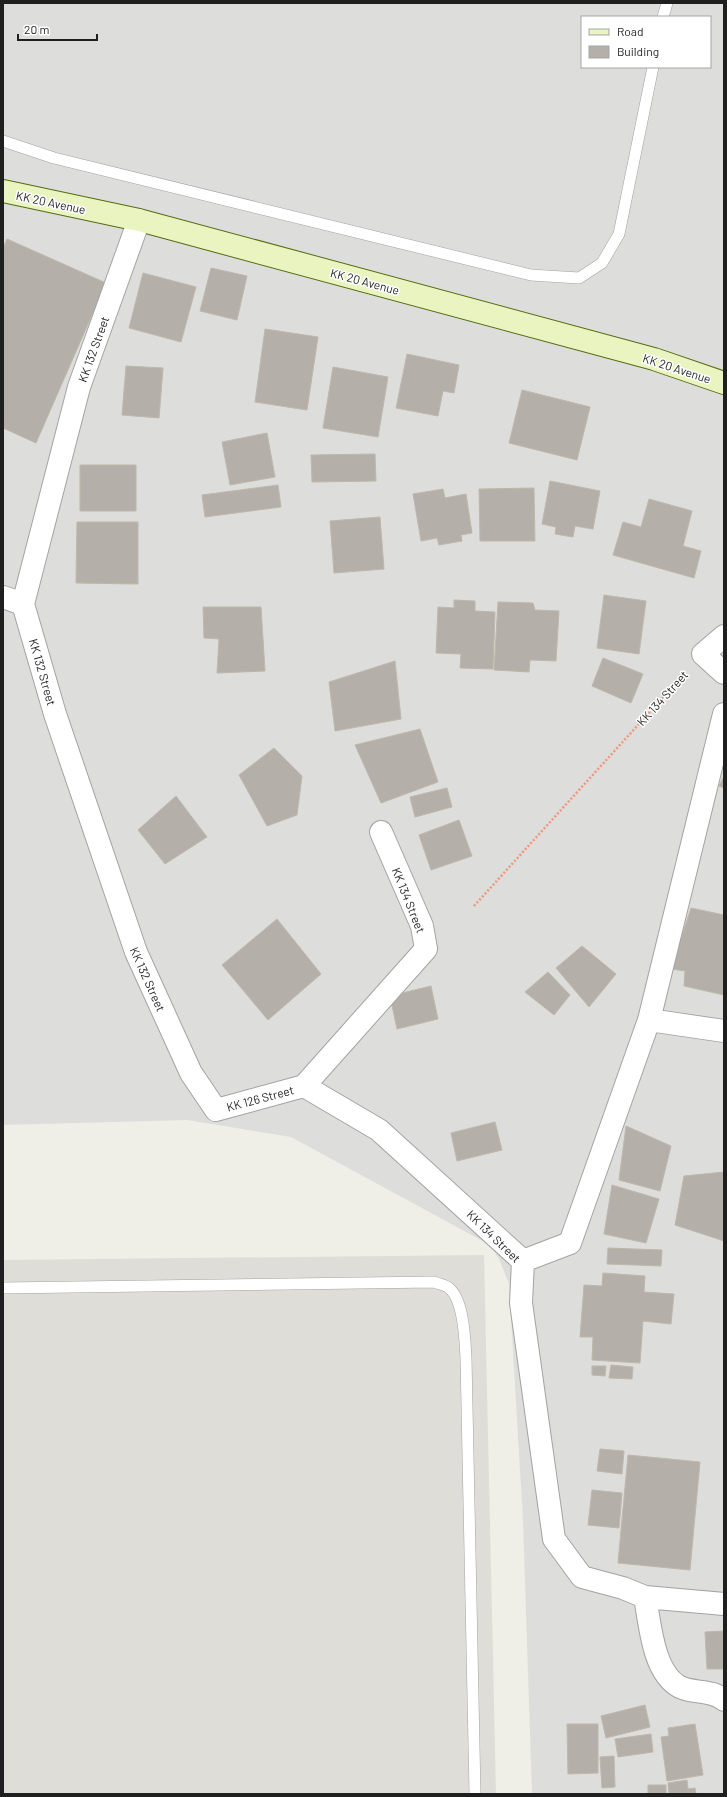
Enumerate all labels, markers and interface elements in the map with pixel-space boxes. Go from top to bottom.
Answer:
scale bar [18,16,97,42]
legend [581,16,711,68]
text: 20 m [24,22,50,36]
text: Road [617,24,644,38]
text: Building [617,44,659,58]
street label: KK 20 Avenue [15,188,87,216]
street label: KK 20 Avenue [329,265,401,297]
street label: KK 132 Street [75,314,111,384]
street label: KK 20 Avenue [641,350,713,386]
street label: KK 132 Street [27,637,59,707]
street label: KK 134 Street [634,668,690,728]
street label: KK 134 Street [390,865,428,935]
street label: KK 132 Street [128,945,168,1013]
street label: KK 126 Street [225,1082,295,1114]
street label: KK 134 Street [464,1207,524,1265]

